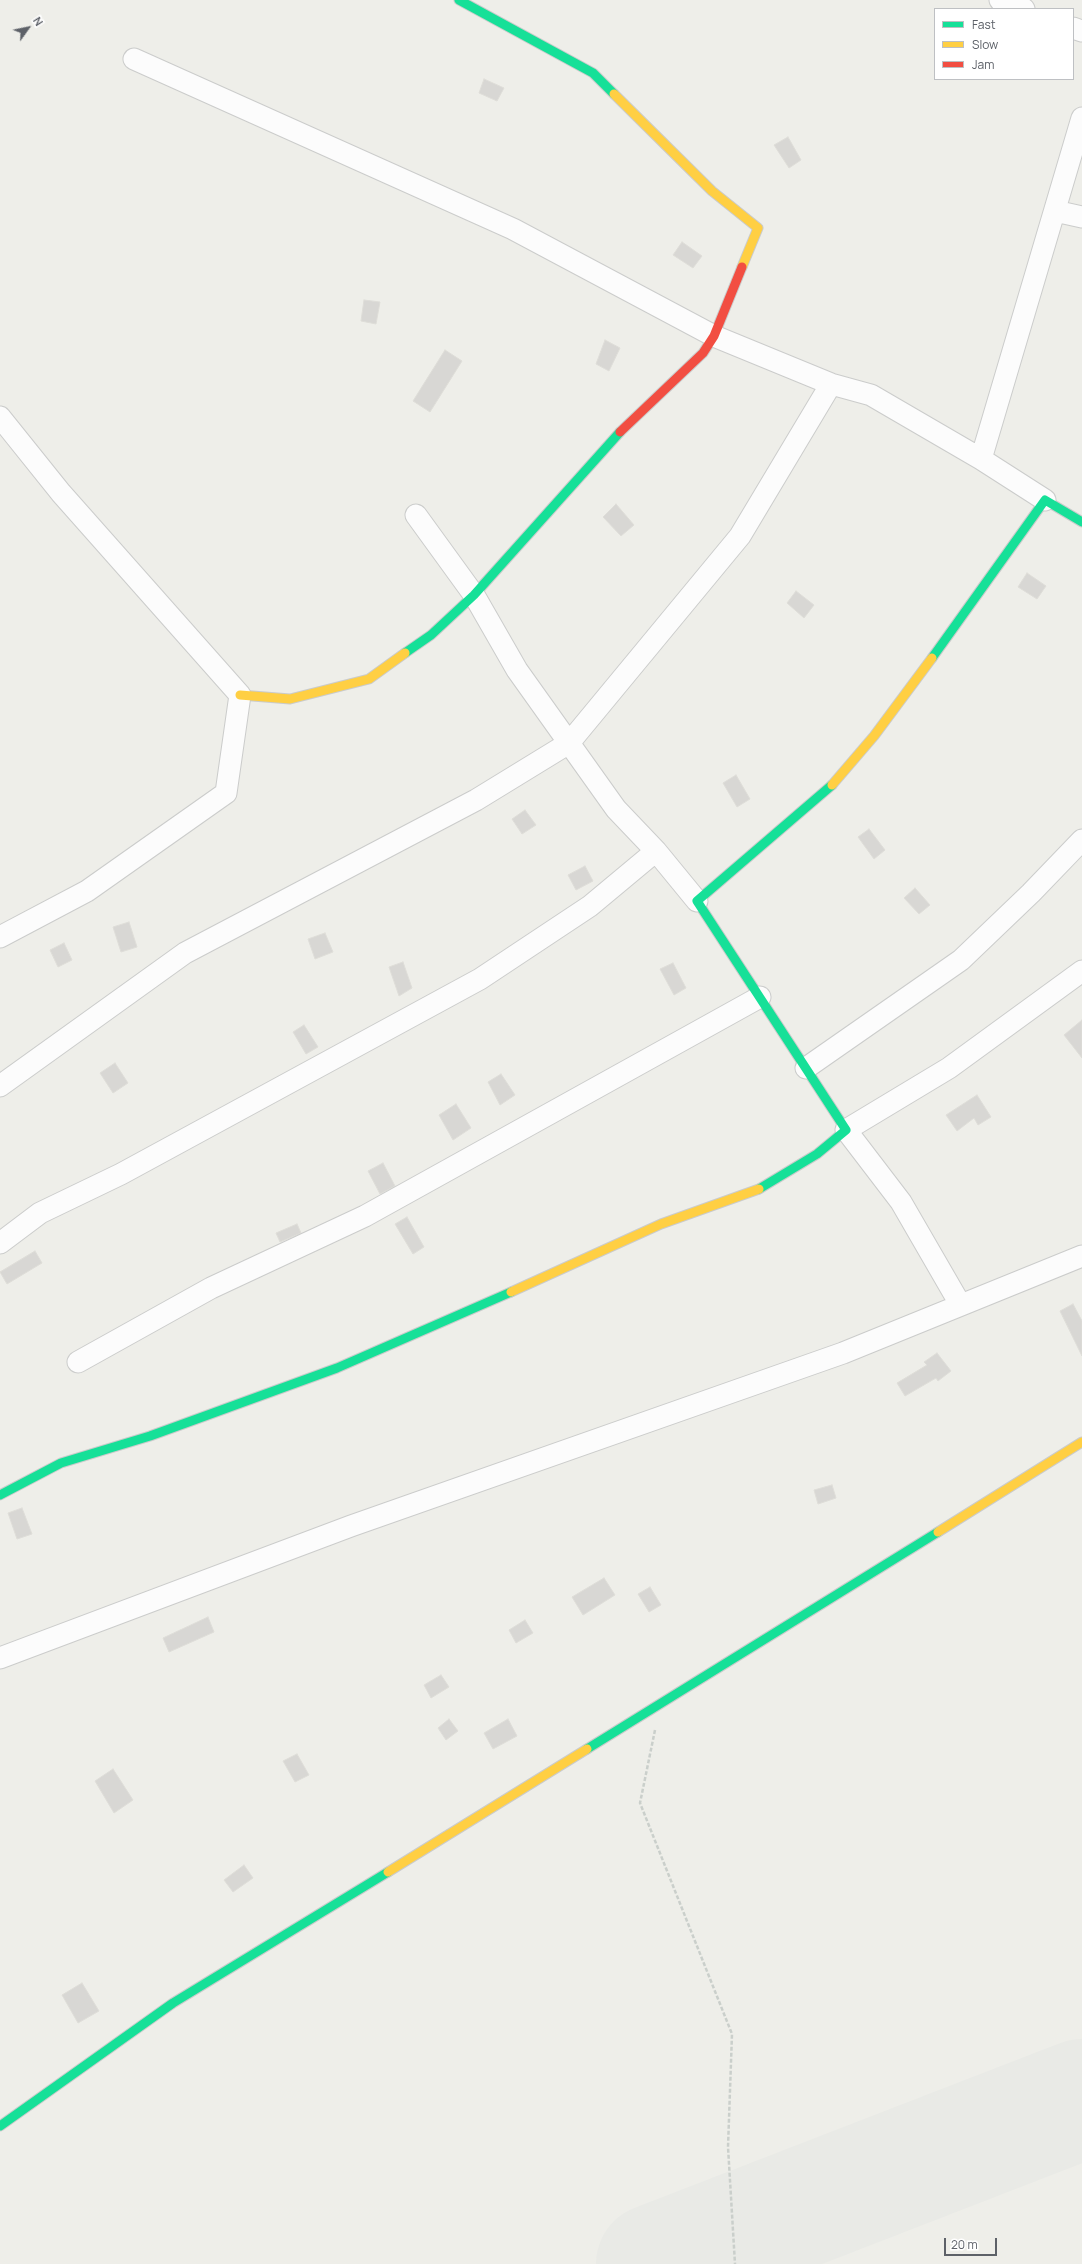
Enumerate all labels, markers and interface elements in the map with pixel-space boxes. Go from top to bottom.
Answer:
north arrow [8,8,48,48]
legend [934,8,1074,80]
text: N [30,14,47,29]
text: Fast [972,16,996,33]
text: Slow [972,36,998,53]
text: Jam [972,56,994,73]
scale bar [946,2230,999,2256]
text: 20 m [951,2236,978,2253]

